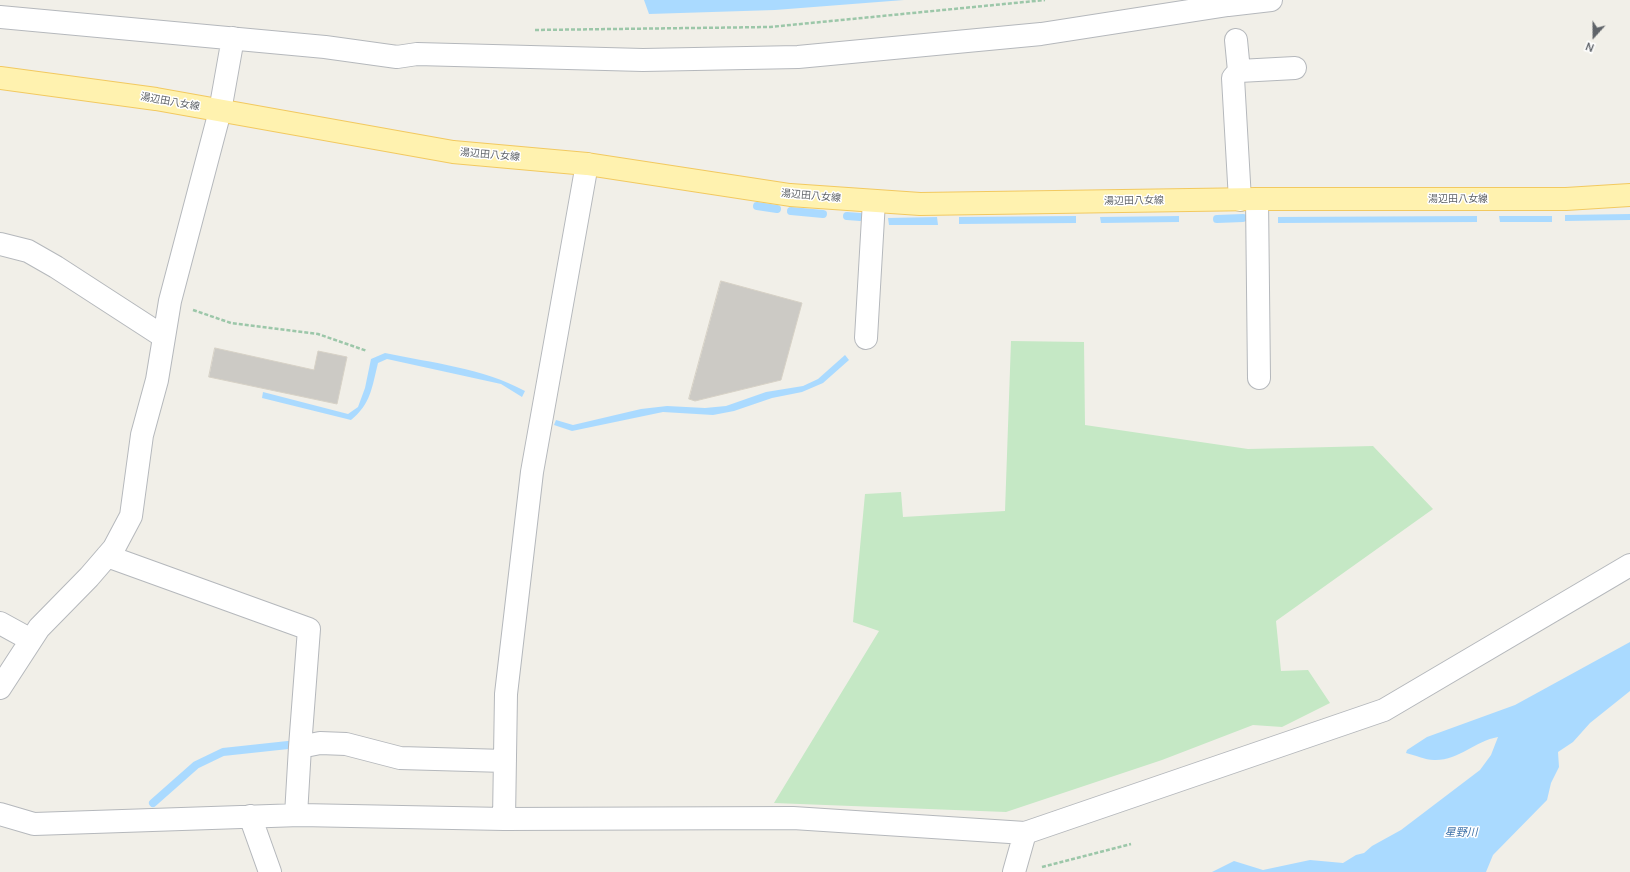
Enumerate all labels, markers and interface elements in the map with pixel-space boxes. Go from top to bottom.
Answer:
north arrow [1574,16,1614,56]
text: N [1583,39,1596,56]
street label: 湯辺田八女線 [139,91,201,113]
street label: 湯辺田八女線 [460,146,520,164]
street label: 湯辺田八女線 [781,187,841,205]
street label: 湯辺田八女線 [1428,193,1488,205]
street label: 湯辺田八女線 [1104,194,1164,208]
water label: 星野川 [1445,826,1477,840]

